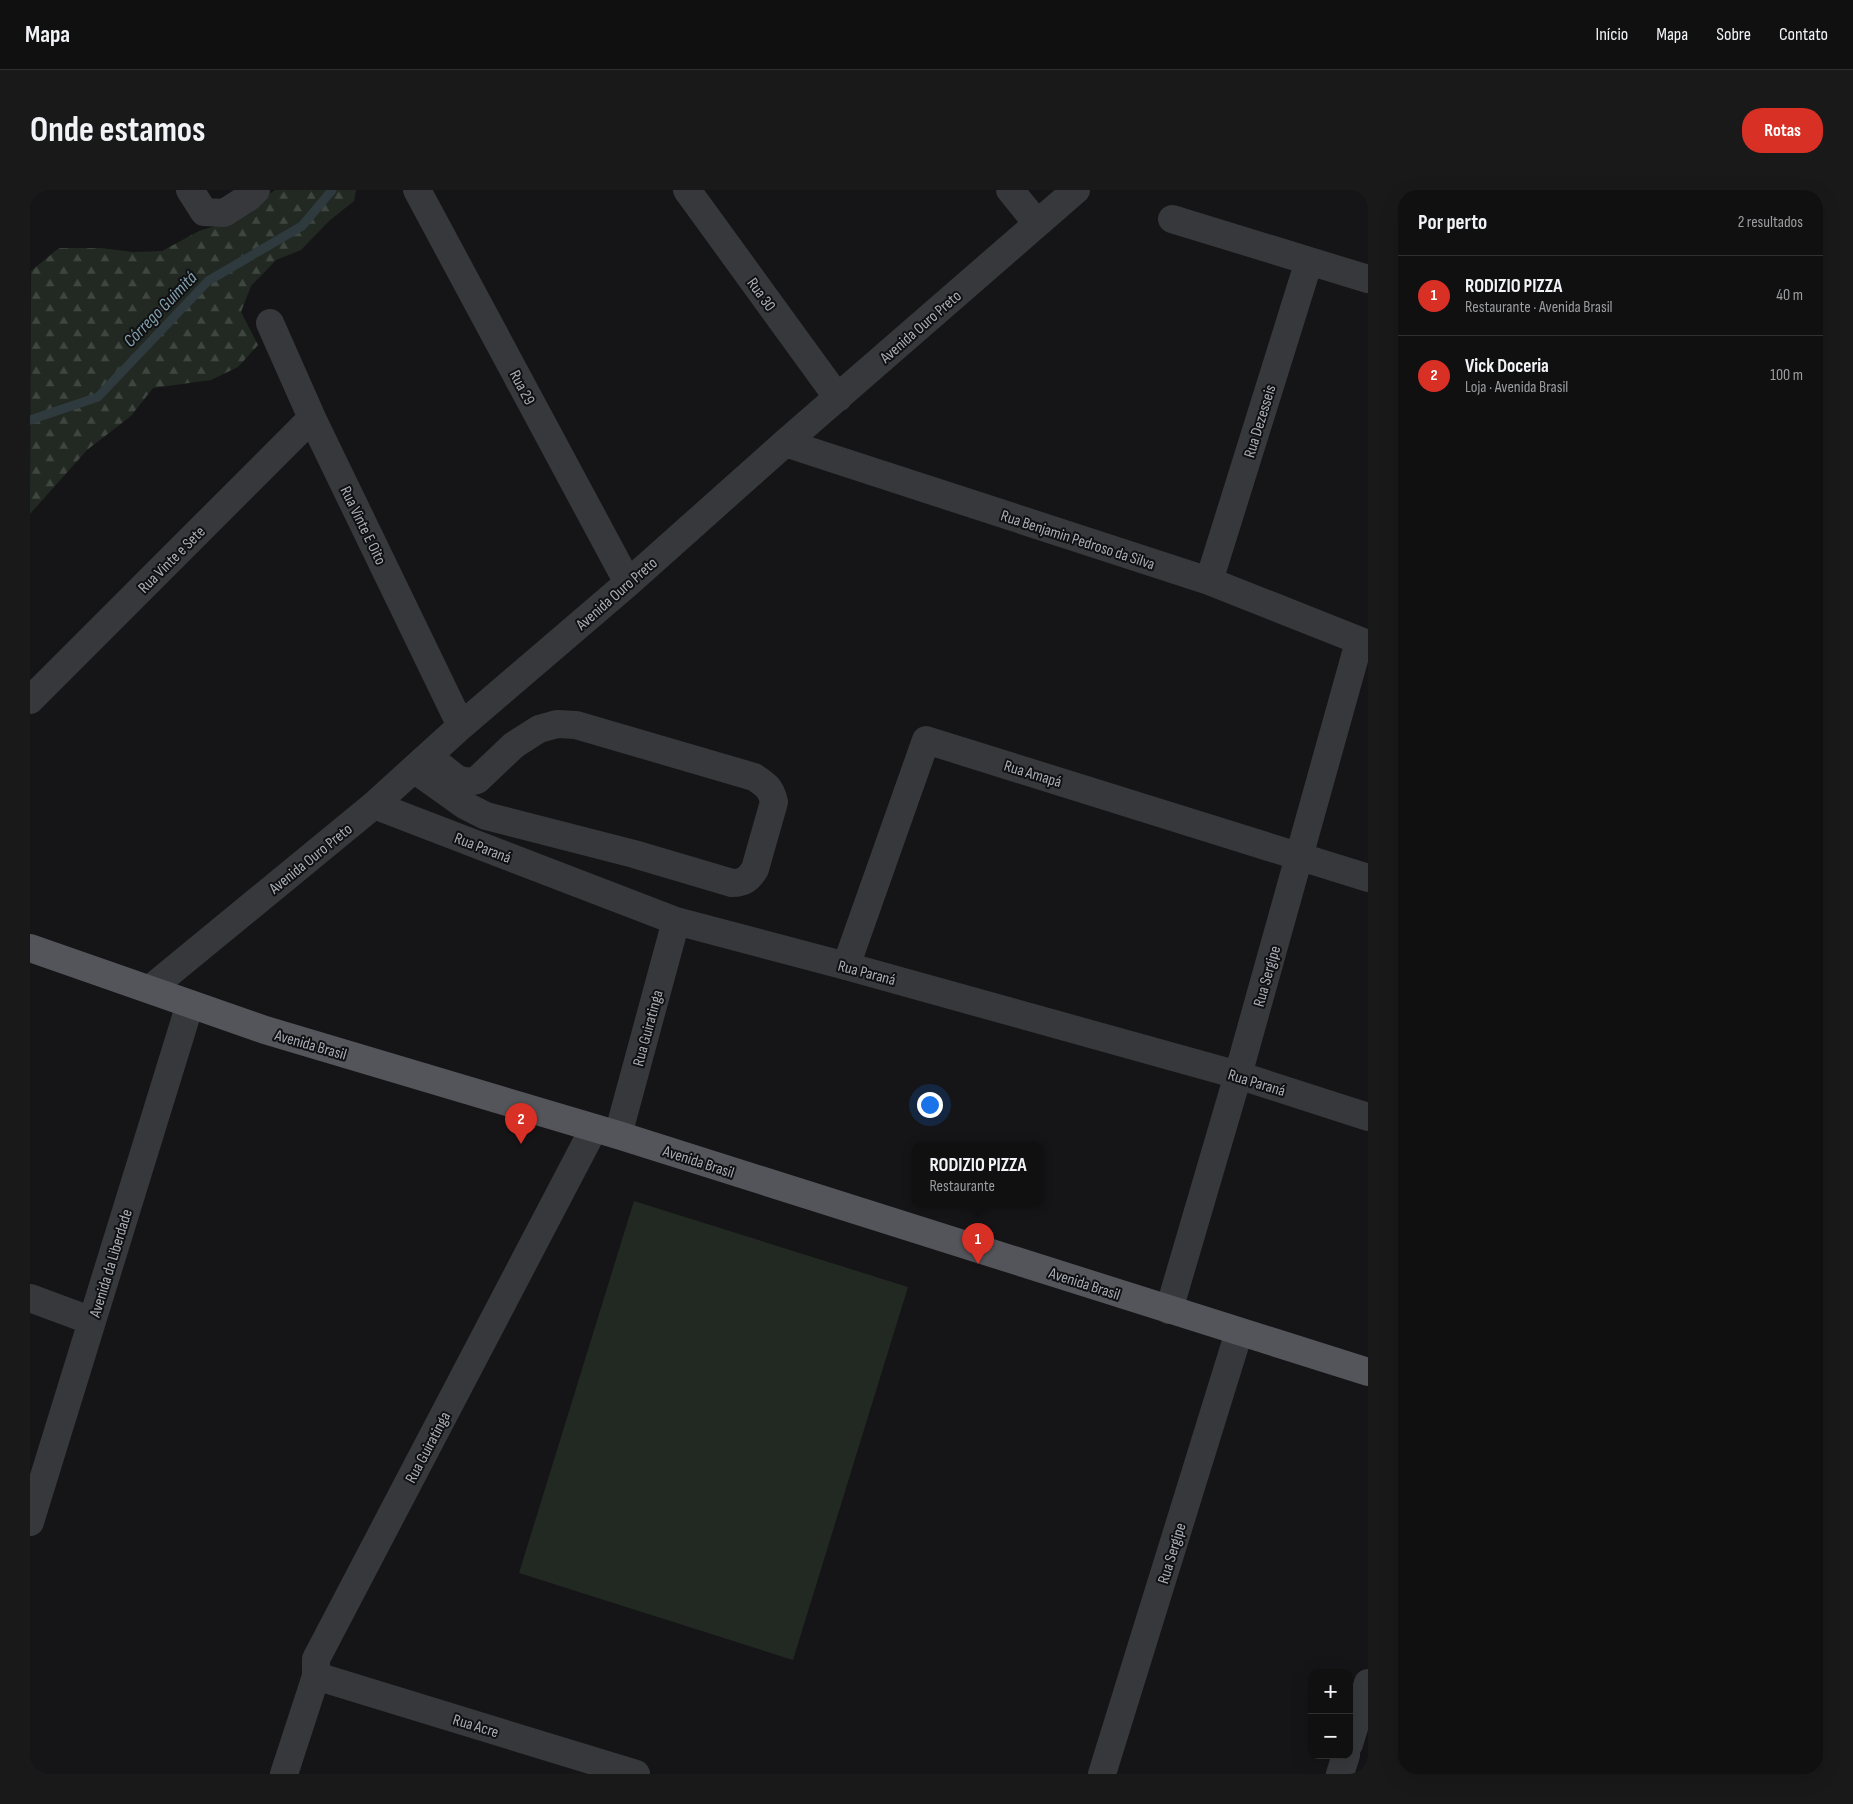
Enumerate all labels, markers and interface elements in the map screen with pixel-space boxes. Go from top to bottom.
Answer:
text: Mapa [25,20,70,49]
text: Início [1596,24,1628,45]
text: Mapa [1656,24,1688,45]
text: Sobre [1716,24,1751,45]
text: Contato [1779,24,1828,45]
button: Rotas [1742,108,1823,153]
text: Onde estamos [30,109,206,152]
text: Por perto [1418,210,1487,235]
text: 2 resultados [1738,213,1803,232]
water label: Córrego Guimitá [119,267,202,351]
street label: Rua 30 [742,274,779,315]
text: RODIZIO PIZZA [1465,275,1562,298]
text: 1 [1431,286,1437,305]
text: 40 m [1776,286,1803,305]
street label: Avenida Ouro Preto [876,287,965,368]
text: Restaurante · Avenida Brasil [1465,298,1613,317]
text: Vick Doceria [1465,355,1549,378]
text: 2 [1430,366,1438,385]
text: 100 m [1770,366,1803,385]
street label: Rua 29 [505,367,539,408]
text: Loja · Avenida Brasil [1465,378,1568,397]
street label: Rua Dezesseis [1240,382,1281,460]
street label: Rua Vinte E Oito [335,483,390,568]
street label: Rua Benjamin Pedroso da Silva [998,507,1157,574]
street label: Rua Vinte e Sete [135,523,210,598]
street label: Avenida Ouro Preto [572,554,661,635]
street label: Rua Amapá [1002,757,1064,792]
street label: Avenida Ouro Preto [265,820,356,899]
street label: Rua Paraná [452,829,513,868]
street label: Rua Sergipe [1250,944,1285,1009]
street label: Rua Paraná [836,957,898,990]
street label: Rua Guiratinga [629,988,668,1069]
street label: Avenida Brasil [272,1026,349,1065]
street label: Rua Paraná [1226,1066,1288,1101]
your location [917,1092,943,1118]
pin: 2 [505,1103,537,1144]
street label: Avenida Brasil [660,1142,737,1183]
popup [912,1142,1044,1207]
text: RODIZIO PIZZA [929,1154,1027,1177]
text: Restaurante [929,1177,995,1196]
street label: Avenida da Liberdade [86,1207,137,1321]
pin: 1 [962,1223,994,1264]
street label: Avenida Brasil [1046,1264,1123,1305]
street label: Rua Guiratinga [402,1409,455,1487]
street label: Rua Sergipe [1154,1521,1191,1586]
map controls [1308,1669,1353,1759]
button: + [1308,1669,1353,1714]
street label: Rua Acre [450,1710,501,1742]
button: − [1308,1714,1353,1759]

